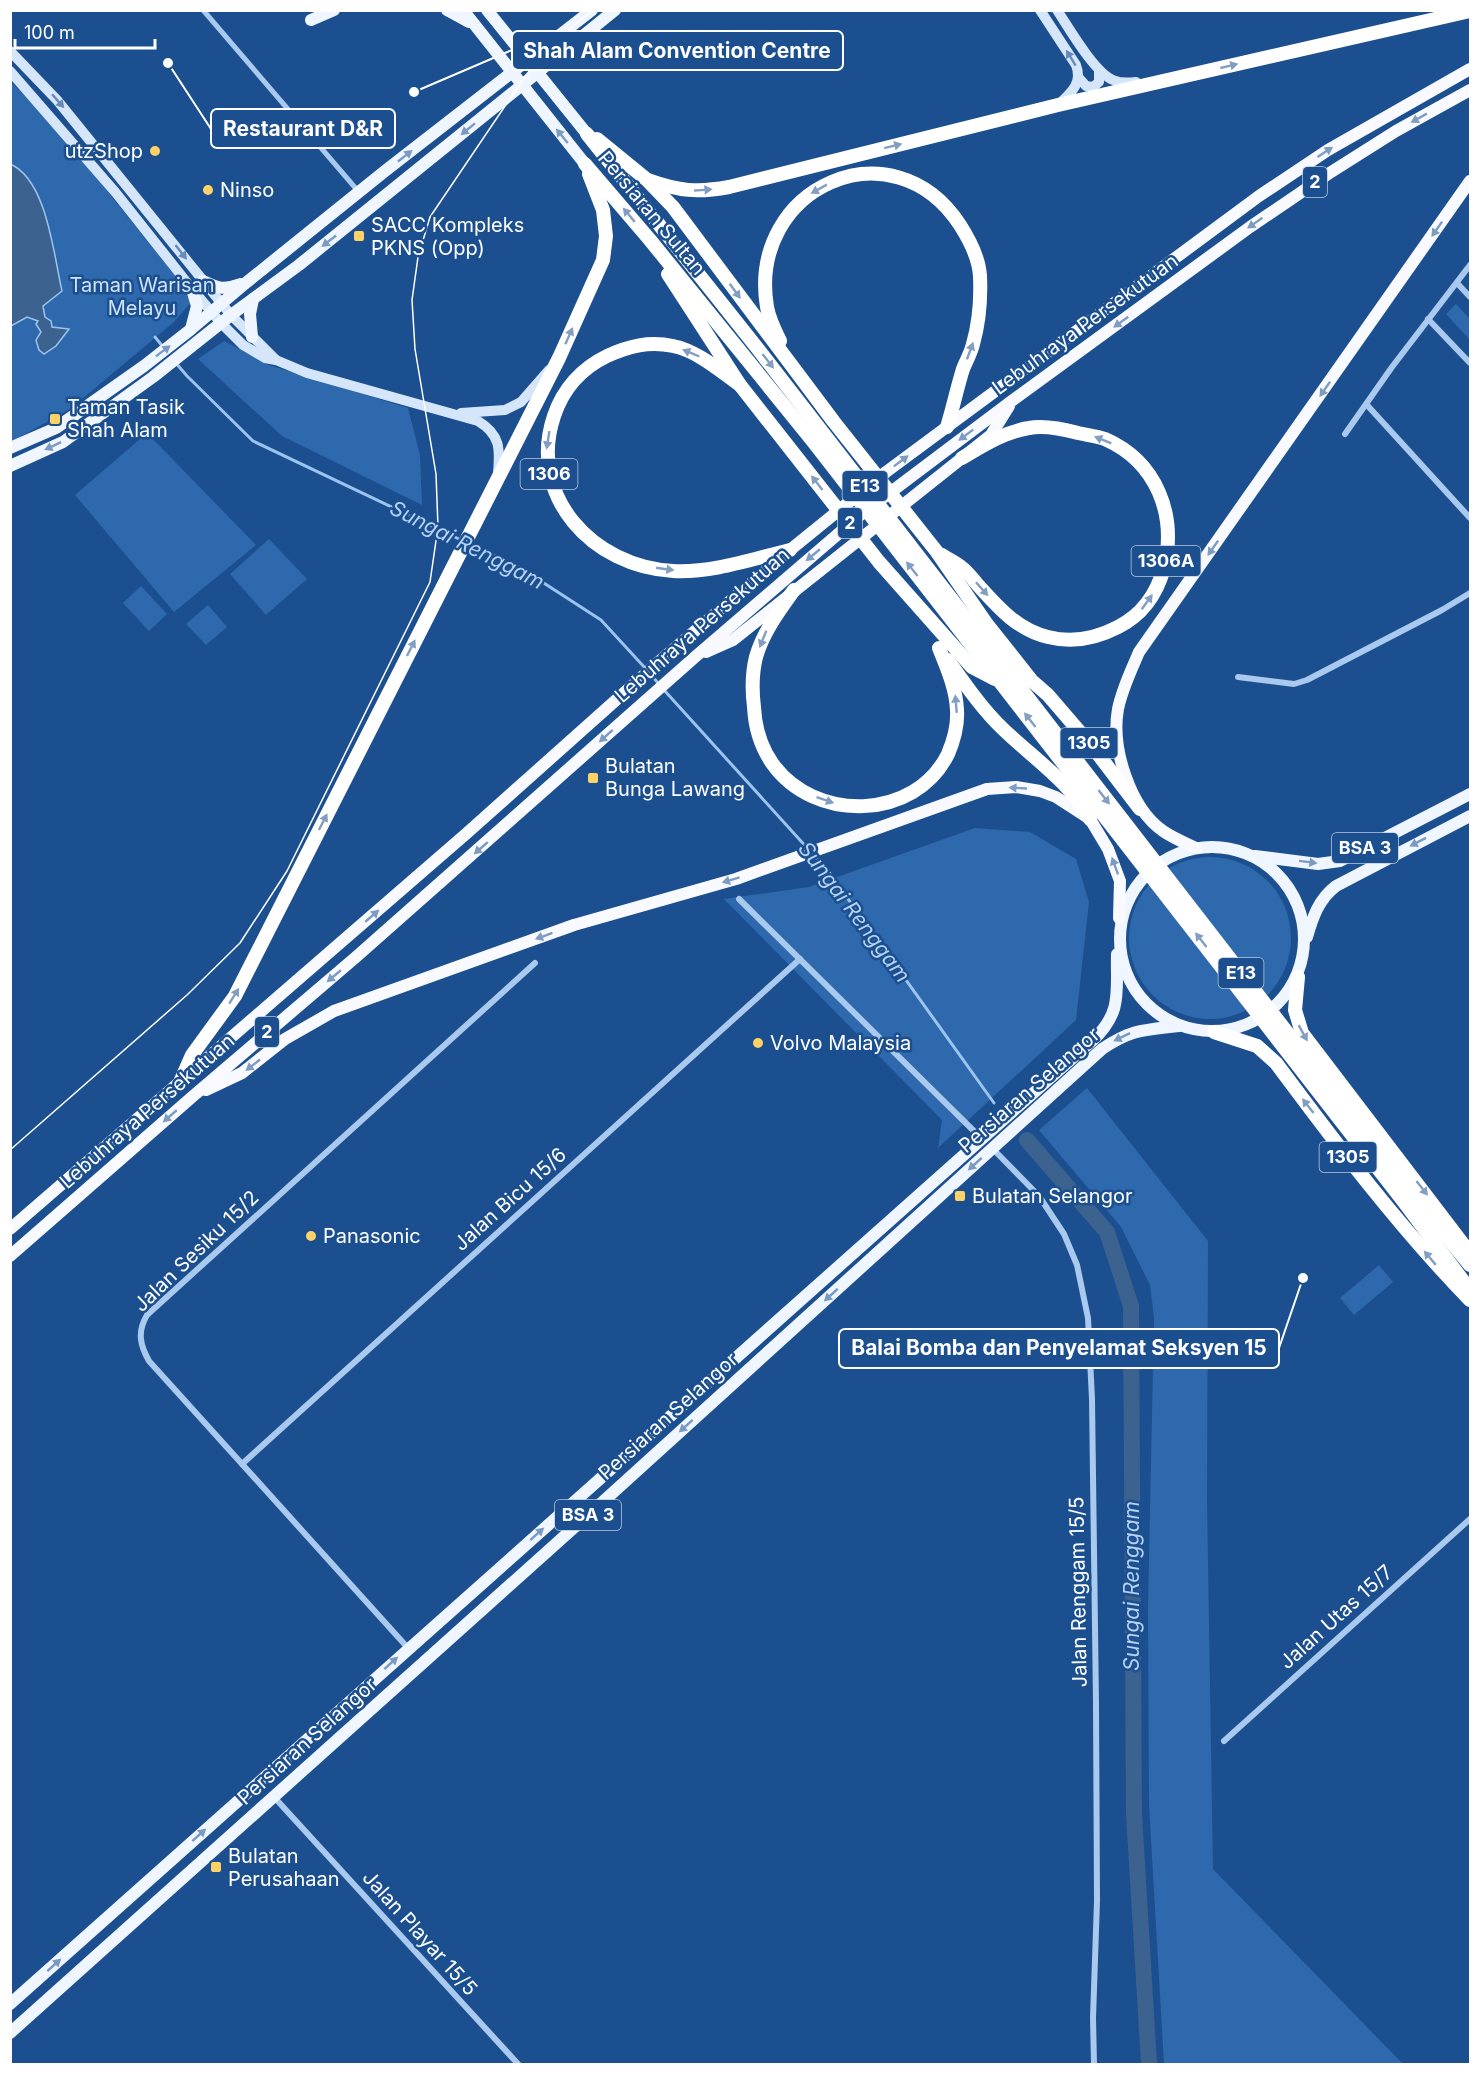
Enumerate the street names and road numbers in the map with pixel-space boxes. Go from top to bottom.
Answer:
street label: Persiaran Sultan [593,146,711,280]
road number: 2 [1303,167,1327,197]
street label: Lebuhraya Persekutuan [987,249,1183,399]
road number: 1306 [520,459,578,489]
road number: E13 [842,471,888,501]
road number: 2 [838,508,862,538]
street label: Lebuhraya Persekutuan [610,543,794,707]
road number: 1306A [1132,546,1200,576]
road number: 1305 [1060,728,1118,758]
road number: BSA 3 [1332,833,1398,863]
road number: E13 [1218,958,1264,988]
road number: 2 [255,1017,279,1047]
street label: Persiaran Selangor [954,1022,1105,1158]
street label: Lebuhraya Persekutuan [55,1029,239,1193]
street label: Jalan Bicu 15/6 [449,1142,571,1256]
road number: 1305 [1320,1142,1376,1172]
street label: Jalan Sesiku 15/2 [129,1185,263,1317]
street label: Persiaran Selangor [594,1347,743,1485]
street label: Jalan Renggam 15/5 [1064,1496,1092,1688]
road number: BSA 3 [555,1500,621,1530]
street label: Jalan Utas 15/7 [1274,1560,1398,1674]
street label: Persiaran Selangor [233,1672,382,1810]
street label: Jalan Playar 15/5 [358,1866,482,2000]

